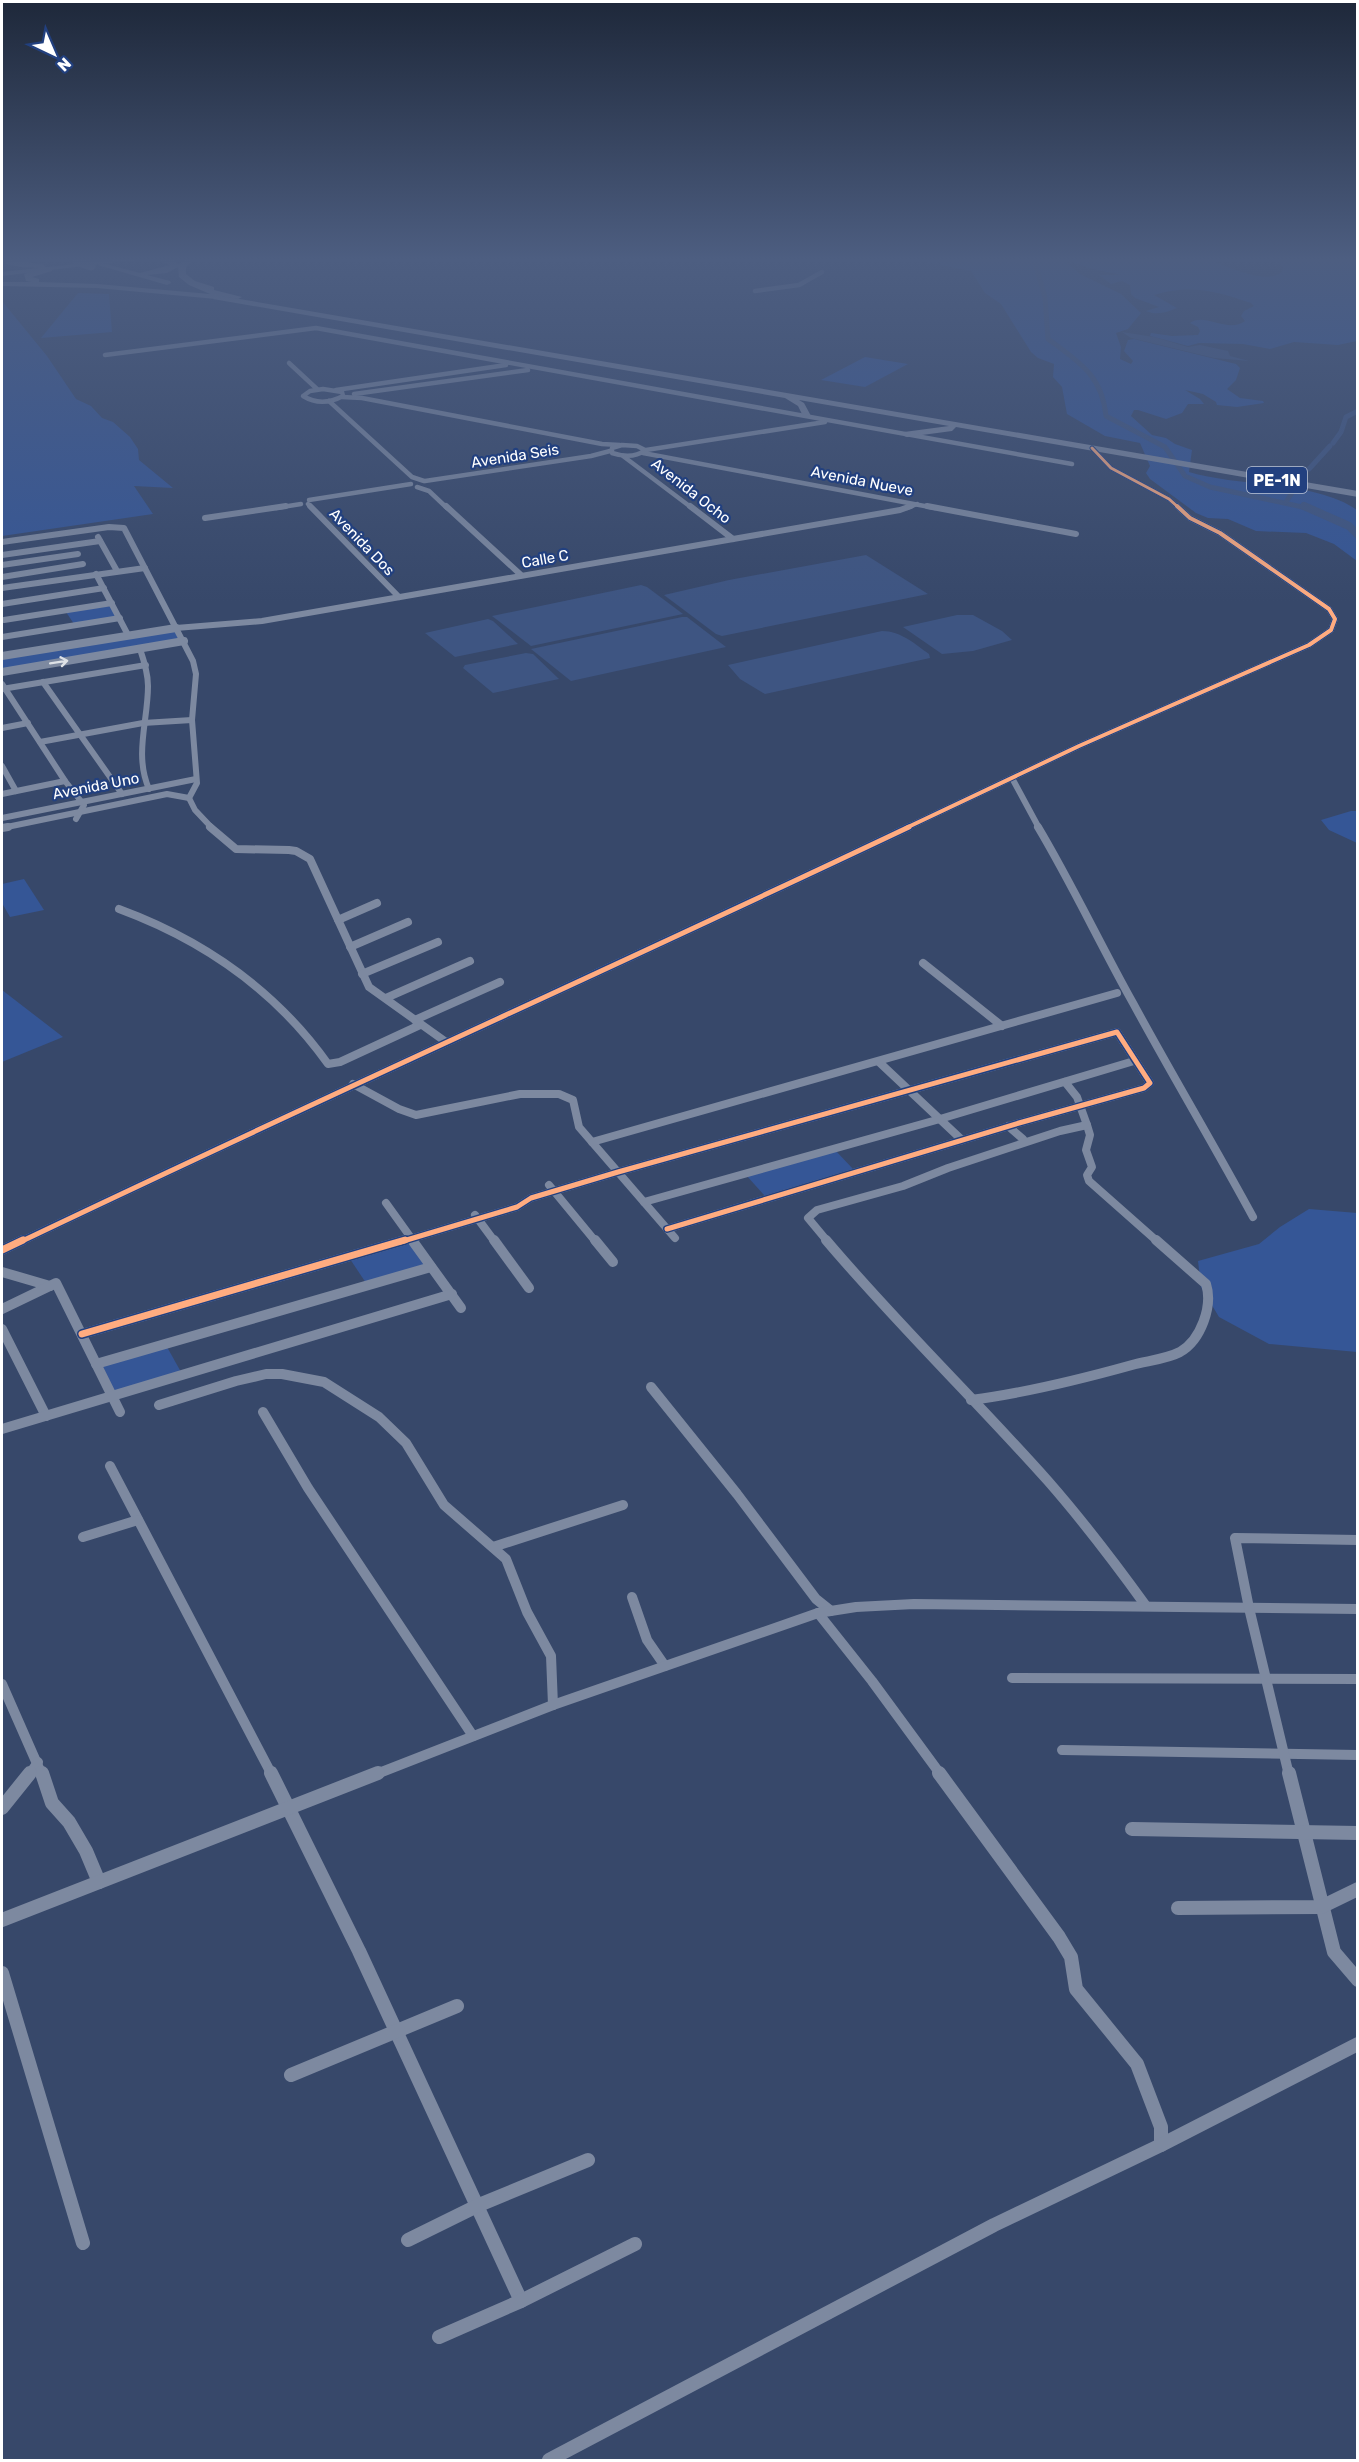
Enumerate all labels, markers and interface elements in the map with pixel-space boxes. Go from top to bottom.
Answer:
north arrow [24,24,84,84]
text: N [53,54,75,75]
street label: Avenida Seis [470,440,561,472]
street label: Avenida Ocho [648,454,734,528]
street label: Avenida Nueve [809,462,915,500]
road number: PE-1N [1247,467,1307,493]
street label: Avenida Dos [326,505,399,580]
street label: Calle C [520,546,570,572]
one-way arrow [49,656,69,667]
street label: Avenida Uno [51,769,141,803]

